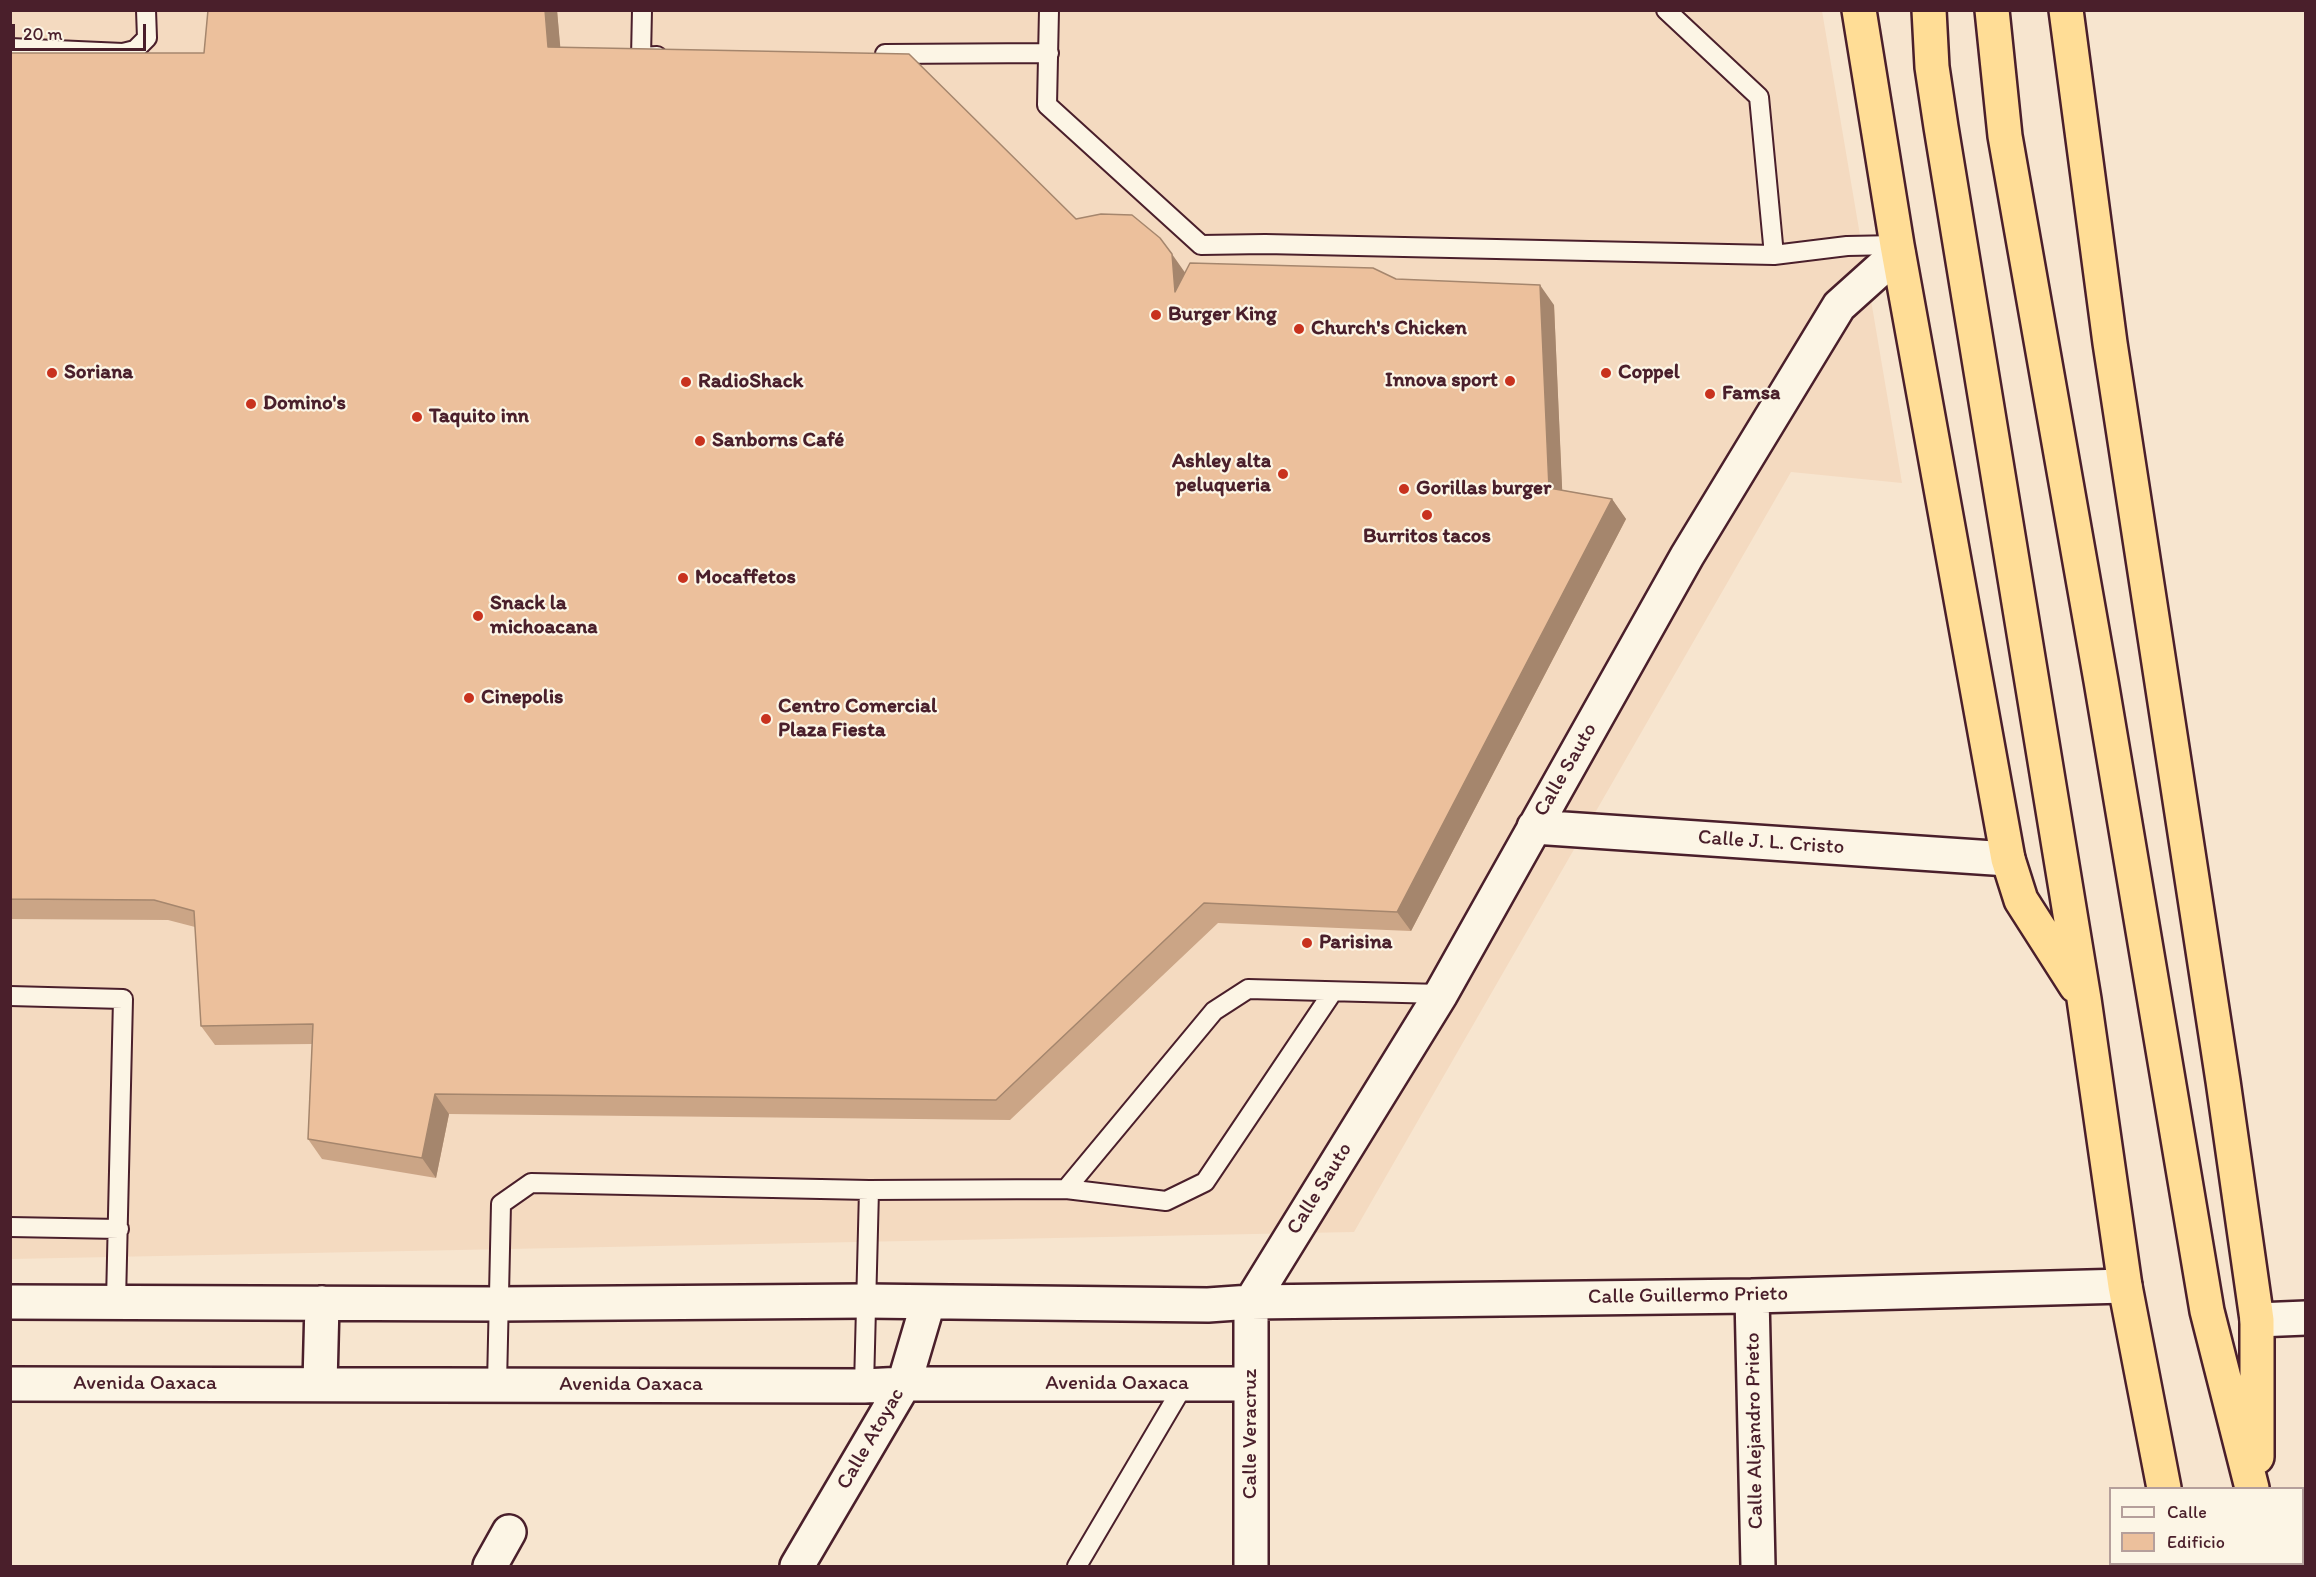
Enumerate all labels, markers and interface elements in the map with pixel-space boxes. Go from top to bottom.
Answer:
scale bar [15,12,148,50]
text: 20 m [23,23,63,45]
place label: Burger King [1168,302,1277,328]
marker: Burger King [1149,308,1163,322]
place label: Church's Chicken [1311,316,1467,342]
marker: Church's Chicken [1292,322,1306,336]
place label: Soriana [64,360,133,386]
place label: Coppel [1618,360,1680,386]
marker: Soriana [45,366,59,380]
marker: Coppel [1599,366,1613,380]
place label: Innova sport [1385,368,1498,394]
place label: RadioShack [698,369,803,395]
marker: Innova sport [1503,374,1517,388]
marker: RadioShack [679,375,693,389]
place label: Famsa [1722,381,1780,407]
marker: Famsa [1703,387,1717,401]
place label: Domino's [263,391,346,417]
marker: Domino's [244,397,258,411]
place label: Taquito inn [429,404,529,430]
marker: Taquito inn [410,410,424,424]
place label: Sanborns Café [712,428,844,454]
marker: Sanborns Café [693,434,707,448]
place label: Ashley alta peluqueria [1172,449,1271,499]
marker: Ashley alta peluqueria [1276,467,1290,481]
place label: Gorillas burger [1416,476,1551,502]
marker: Gorillas burger [1397,482,1411,496]
marker: Burritos tacos [1420,508,1434,522]
place label: Burritos tacos [1363,524,1491,550]
place label: Mocaffetos [695,565,796,591]
marker: Mocaffetos [676,571,690,585]
place label: Snack la michoacana [490,591,598,641]
marker: Snack la michoacana [471,609,485,623]
place label: Cinepolis [481,685,563,711]
marker: Cinepolis [462,691,476,705]
place label: Centro Comercial Plaza Fiesta [778,694,937,744]
marker: Centro Comercial Plaza Fiesta [759,712,773,726]
street label: Calle Sauto [1529,719,1603,821]
street label: Calle J. L. Cristo [1697,825,1845,861]
place label: Parisina [1319,930,1392,956]
marker: Parisina [1300,936,1314,950]
street label: Calle Sauto [1282,1138,1358,1240]
street label: Calle Guillermo Prieto [1588,1282,1788,1310]
street label: Calle Alejandro Prieto [1741,1332,1769,1530]
street label: Calle Veracruz [1238,1369,1264,1499]
street label: Avenida Oaxaca [73,1371,217,1397]
street label: Avenida Oaxaca [1045,1371,1189,1397]
street label: Avenida Oaxaca [559,1372,703,1398]
street label: Calle Atoyac [832,1384,910,1494]
legend [2109,1487,2304,1565]
text: Calle [2167,1501,2207,1523]
text: Edificio [2167,1531,2225,1553]

